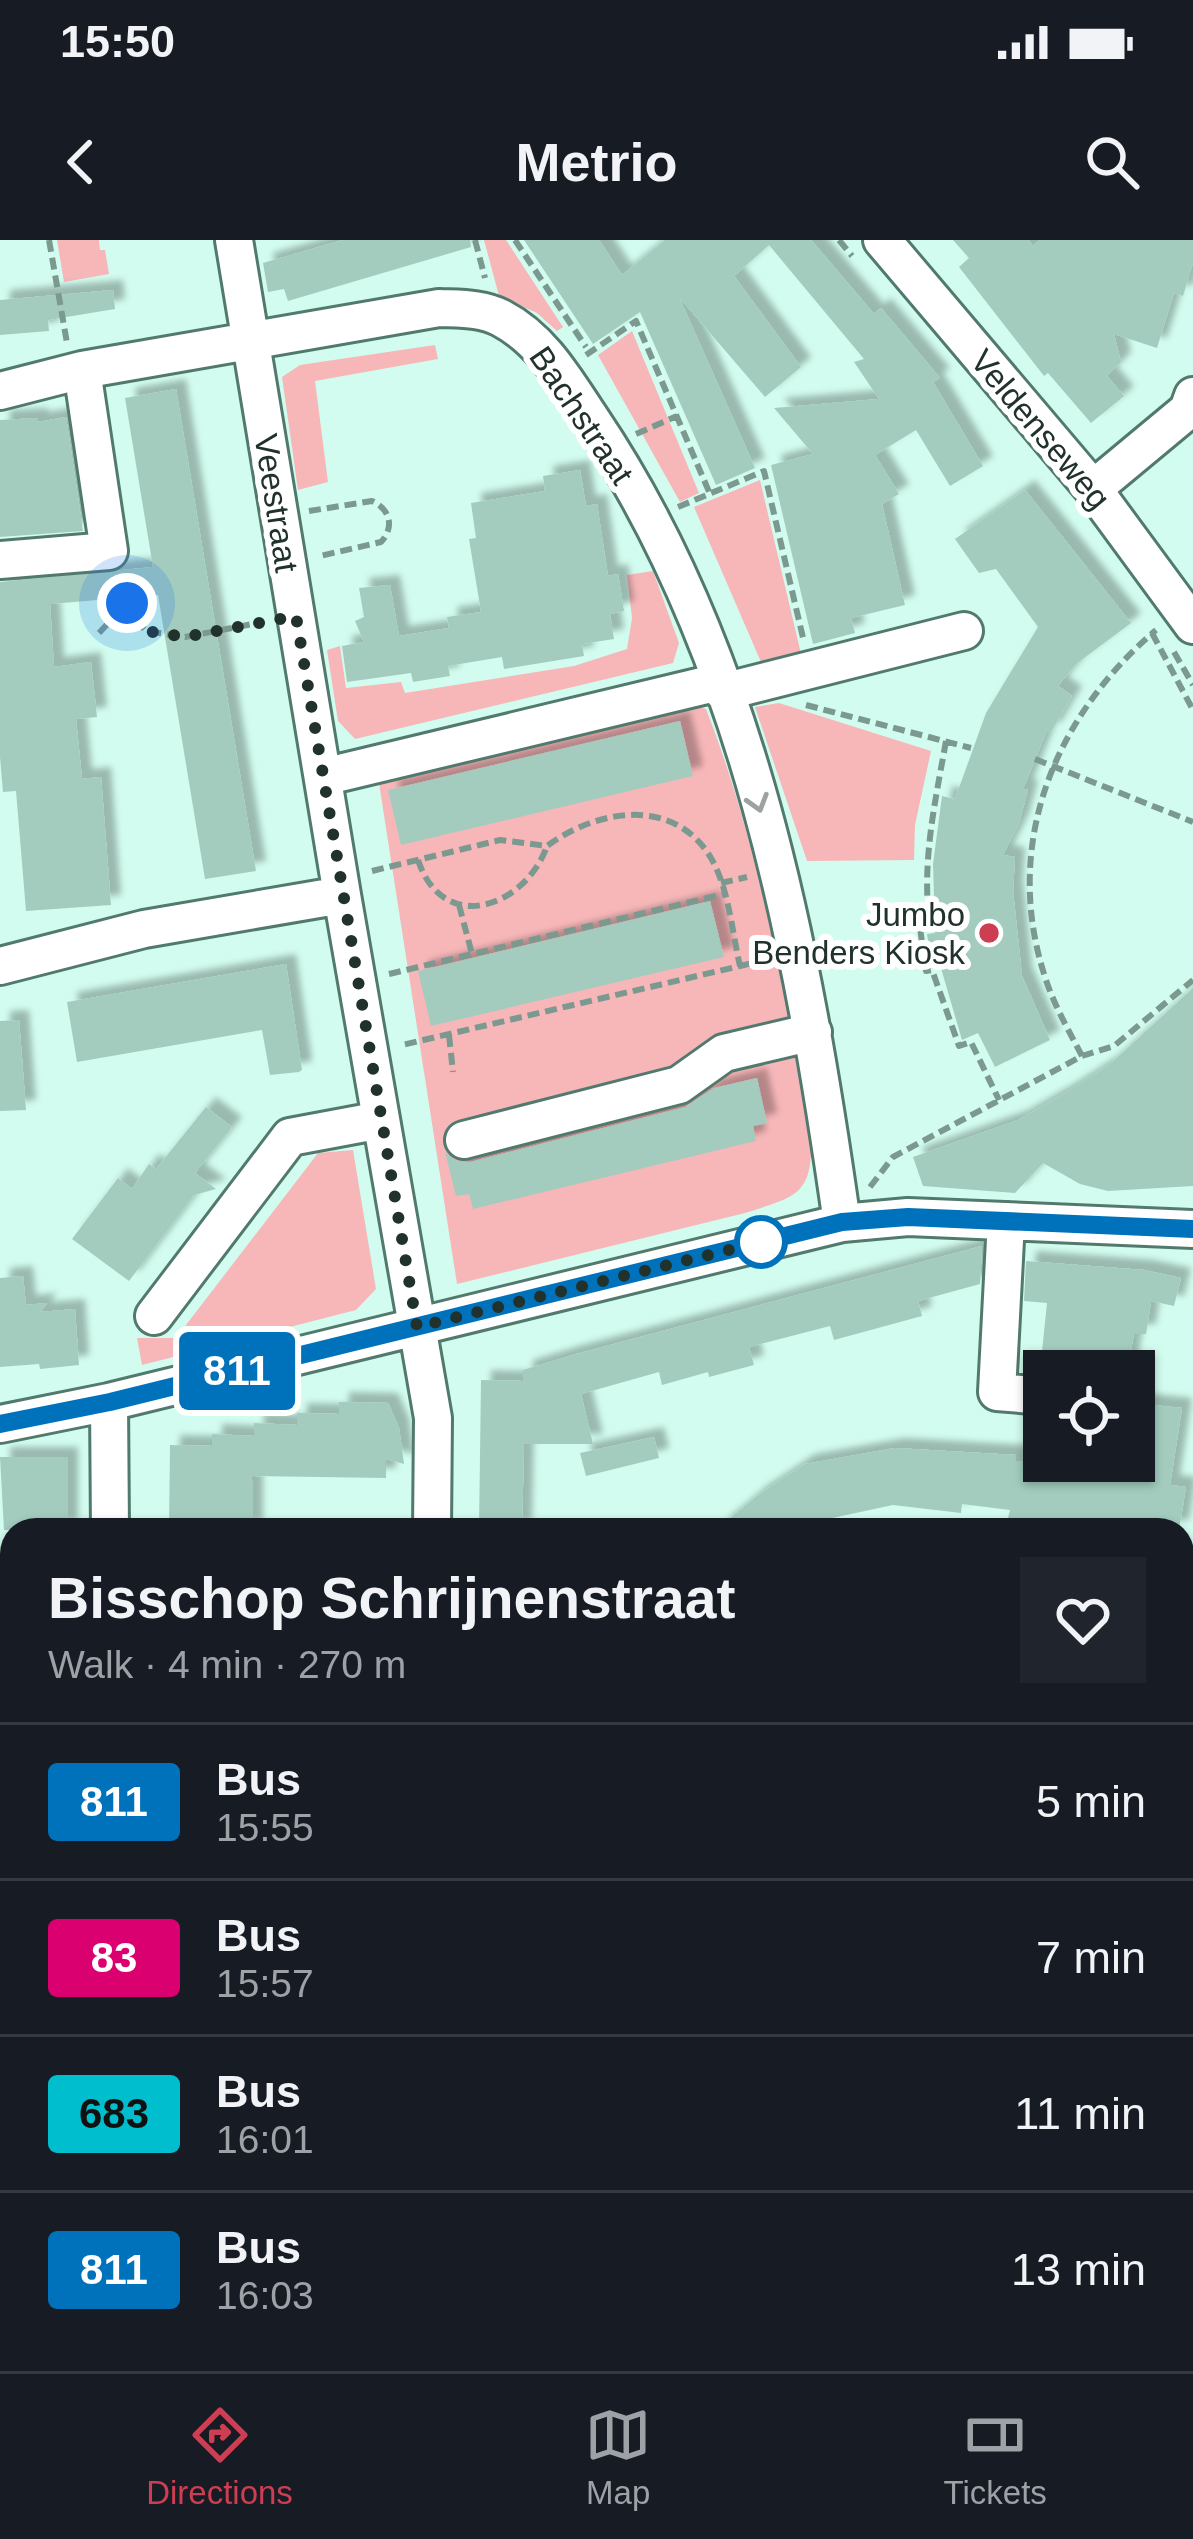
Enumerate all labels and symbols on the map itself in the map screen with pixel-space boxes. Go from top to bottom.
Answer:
street label: Bachstraat [522,340,641,491]
street label: Veldenseweg [963,342,1118,516]
street label: Veestraat [247,431,306,575]
your location [97,573,157,633]
one-way arrow [744,792,769,813]
place label: Jumbo Benders Kiosk [752,896,965,971]
marker: Jumbo Benders Kiosk [976,920,1002,946]
unlabelled marker [736,1217,786,1267]
line badge: 811 [168,1332,306,1410]

